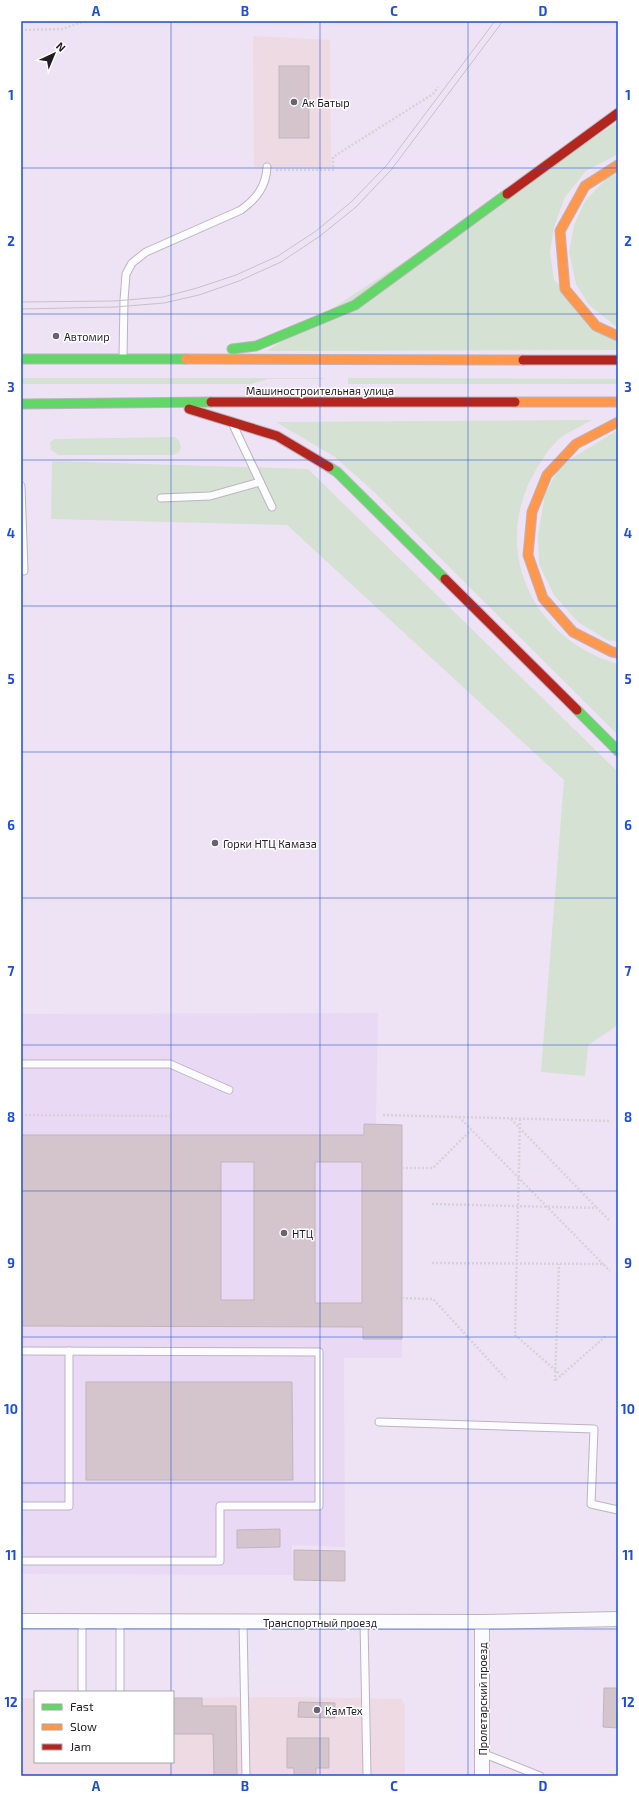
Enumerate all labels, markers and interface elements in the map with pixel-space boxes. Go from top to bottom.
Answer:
text: A [92,3,101,19]
text: B [241,3,249,19]
text: C [390,3,398,19]
text: D [539,3,548,19]
north arrow [34,34,74,74]
text: N [54,39,69,54]
text: 1 [8,87,14,103]
text: 1 [625,87,631,103]
place label: Ак Батыр [302,96,350,109]
marker: Ак Батыр [289,97,299,107]
text: 2 [7,233,15,249]
text: 2 [624,233,632,249]
place label: Автомир [64,330,110,343]
marker: Автомир [51,331,61,341]
text: 3 [7,379,15,395]
text: 3 [624,379,632,395]
street label: Машиностроительная улица [246,384,394,398]
text: 4 [7,525,15,541]
text: 4 [624,525,632,541]
text: 5 [7,671,15,687]
text: 5 [624,671,632,687]
text: 6 [7,817,15,833]
text: 6 [624,817,632,833]
place label: Горки НТЦ Камаза [223,837,317,850]
marker: Горки НТЦ Камаза [210,838,220,848]
text: 7 [8,963,15,979]
text: 7 [625,963,632,979]
text: 8 [7,1109,15,1125]
text: 8 [624,1109,632,1125]
place label: НТЦ [292,1227,314,1240]
marker: НТЦ [279,1228,289,1238]
text: 9 [7,1255,15,1271]
text: 9 [624,1255,632,1271]
text: 10 [4,1401,18,1417]
text: 10 [621,1401,635,1417]
text: 11 [5,1547,17,1563]
text: 11 [622,1547,634,1563]
street label: Транспортный проезд [263,1616,378,1629]
street label: Пролетарский проезд [476,1642,489,1756]
legend [34,1691,174,1763]
text: 12 [4,1694,18,1710]
text: 12 [621,1694,635,1710]
text: Fast [70,1699,94,1713]
place label: КамТех [325,1704,363,1717]
marker: КамТех [312,1705,322,1715]
text: Slow [70,1719,97,1733]
text: Jam [70,1739,91,1753]
text: A [92,1778,101,1794]
text: B [241,1778,249,1794]
text: C [390,1778,398,1794]
text: D [539,1778,548,1794]

